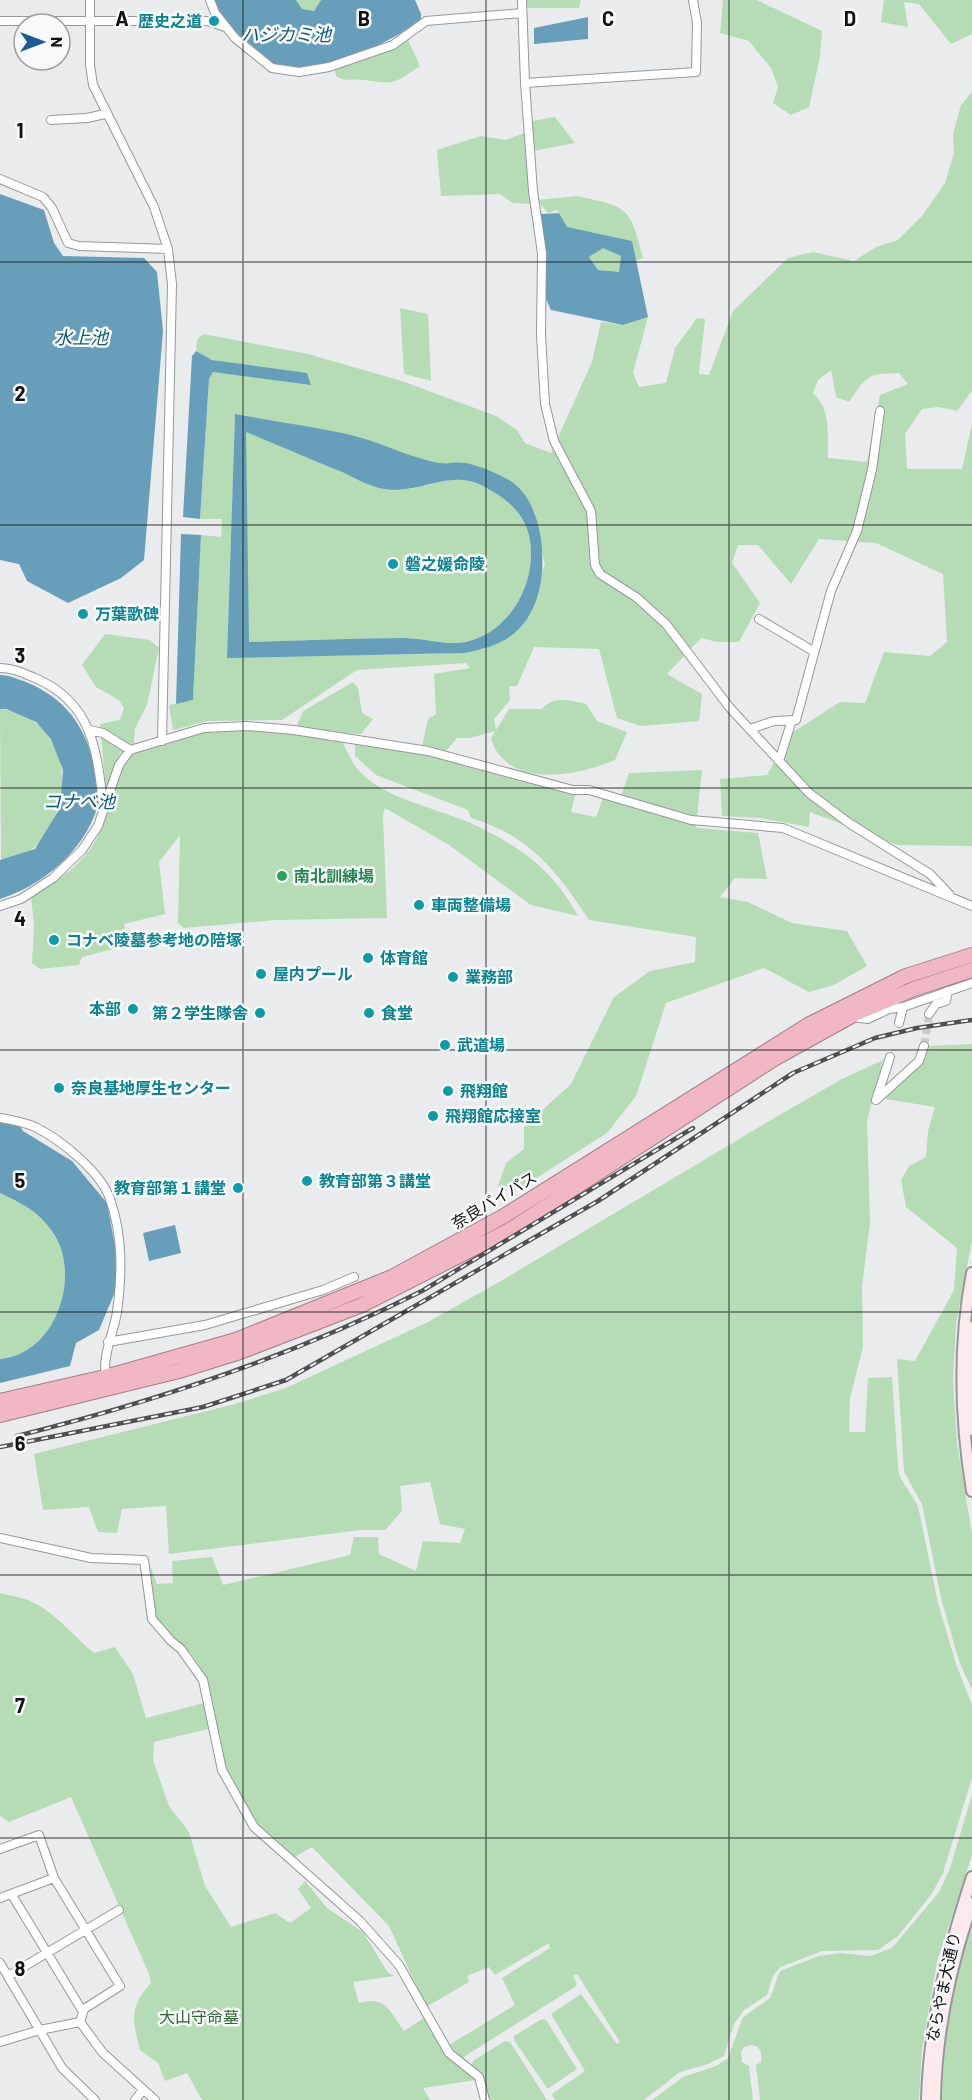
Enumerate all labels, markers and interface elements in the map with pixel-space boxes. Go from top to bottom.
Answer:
text: A [115,6,129,30]
text: B [358,6,370,30]
text: C [602,6,614,30]
text: D [844,6,856,30]
place label: 歴史之道 [138,11,202,30]
north arrow [12,12,72,72]
marker: 歴史之道 [207,14,221,28]
water label: ハジカミ池 [241,23,333,45]
text: N [48,37,67,47]
text: 1 [16,118,24,142]
water label: 水上池 [54,326,110,348]
text: 2 [14,381,26,405]
place label: 磐之媛命陵 [405,554,485,573]
marker: 磐之媛命陵 [386,557,400,571]
place label: 万葉歌碑 [95,604,159,623]
marker: 万葉歌碑 [76,607,90,621]
text: 3 [15,643,25,667]
water label: コナベ池 [43,790,117,812]
place label: 南北訓練場 [294,866,374,885]
marker: 南北訓練場 [275,869,289,883]
place label: 車両整備場 [431,895,511,914]
marker: 車両整備場 [412,898,426,912]
text: 4 [14,906,26,930]
place label: コナベ陵墓参考地の陪塚 [66,930,242,949]
marker: コナベ陵墓参考地の陪塚 [47,933,61,947]
place label: 体育館 [380,948,428,967]
marker: 体育館 [361,951,375,965]
place label: 屋内プール [273,964,353,983]
marker: 屋内プール [254,967,268,981]
place label: 業務部 [465,967,513,986]
marker: 業務部 [446,970,460,984]
place label: 本部 [89,999,121,1018]
marker: 本部 [126,1002,140,1016]
place label: 第２学生隊舎 [152,1003,248,1022]
place label: 食堂 [381,1003,413,1022]
marker: 第２学生隊舎 [253,1006,267,1020]
marker: 食堂 [362,1006,376,1020]
place label: 武道場 [457,1035,505,1054]
marker: 武道場 [438,1038,452,1052]
place label: 奈良基地厚生センター [71,1078,231,1097]
marker: 奈良基地厚生センター [52,1081,66,1095]
place label: 飛翔館 [460,1081,508,1100]
marker: 飛翔館 [441,1084,455,1098]
place label: 飛翔館応接室 [445,1106,541,1125]
marker: 飛翔館応接室 [426,1109,440,1123]
street label: 奈良バイパス [448,1167,540,1232]
text: 5 [15,1168,26,1192]
place label: 教育部第３講堂 [319,1171,431,1190]
marker: 教育部第３講堂 [300,1174,314,1188]
place label: 教育部第１講堂 [114,1178,226,1197]
marker: 教育部第１講堂 [231,1181,245,1195]
text: 6 [15,1431,26,1455]
text: 7 [15,1693,25,1717]
street label: ならやま大通り [922,1930,963,2044]
text: 8 [15,1956,26,1980]
park label: 大山守命墓 [159,2007,239,2026]

